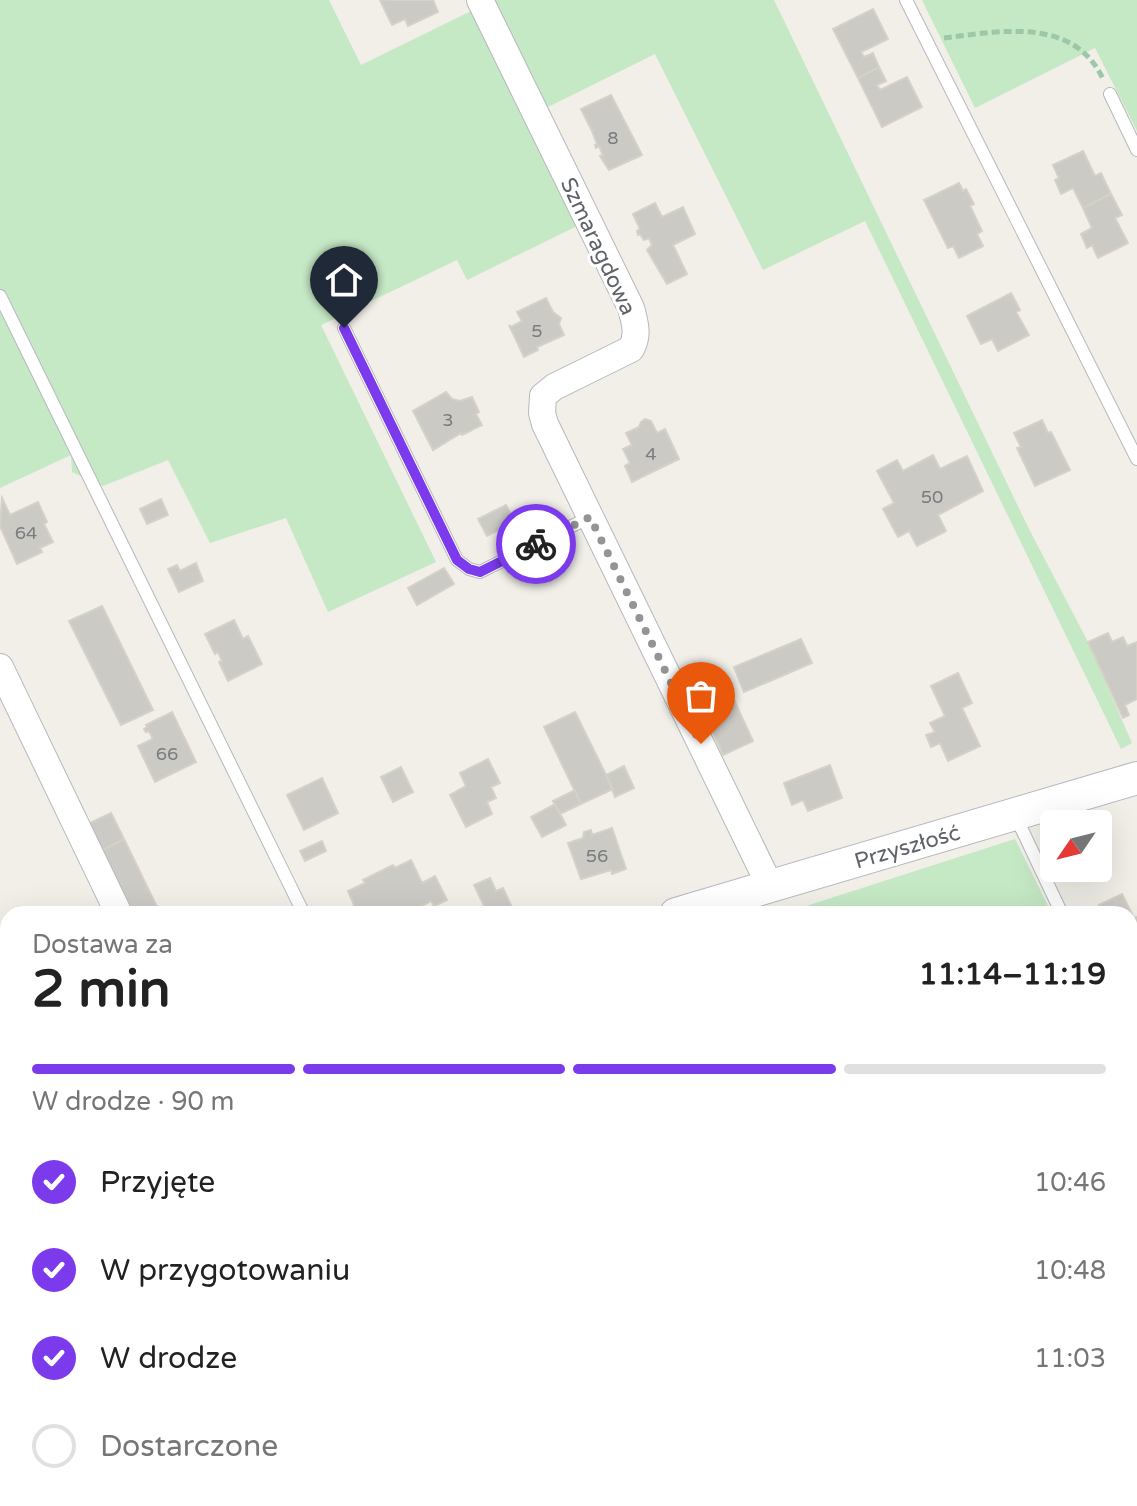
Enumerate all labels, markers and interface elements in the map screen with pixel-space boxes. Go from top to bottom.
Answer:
house number: 8 [607,127,619,149]
street label: Szmaragdowa [555,174,641,319]
pin [310,246,378,328]
icon: home [322,258,366,302]
house number: 5 [531,320,543,342]
house number: 3 [442,409,454,431]
house number: 4 [645,443,657,465]
house number: 50 [921,486,943,508]
courier [496,504,576,584]
house number: 64 [15,522,37,544]
icon: bike [514,522,558,566]
pin [667,662,735,744]
icon: bag [679,674,723,718]
house number: 66 [156,743,178,765]
north arrow [1040,810,1112,882]
map controls [1040,810,1112,882]
street label: Przyszłość [851,819,963,874]
house number: 56 [586,845,608,867]
text: Dostawa za [32,929,173,960]
text: 11:14–11:19 [919,956,1106,993]
text: 2 min [32,958,171,1021]
text: W drodze · 90 m [32,1086,234,1117]
icon: check [32,1160,76,1204]
text: Przyjęte [100,1164,215,1201]
text: 10:46 [1034,1167,1106,1198]
icon: check [32,1248,76,1292]
text: W przygotowaniu [100,1252,350,1289]
text: 10:48 [1034,1255,1106,1286]
icon: check [32,1336,76,1380]
text: W drodze [100,1340,237,1377]
text: 11:03 [1034,1343,1106,1374]
text: Dostarczone [100,1428,278,1465]

